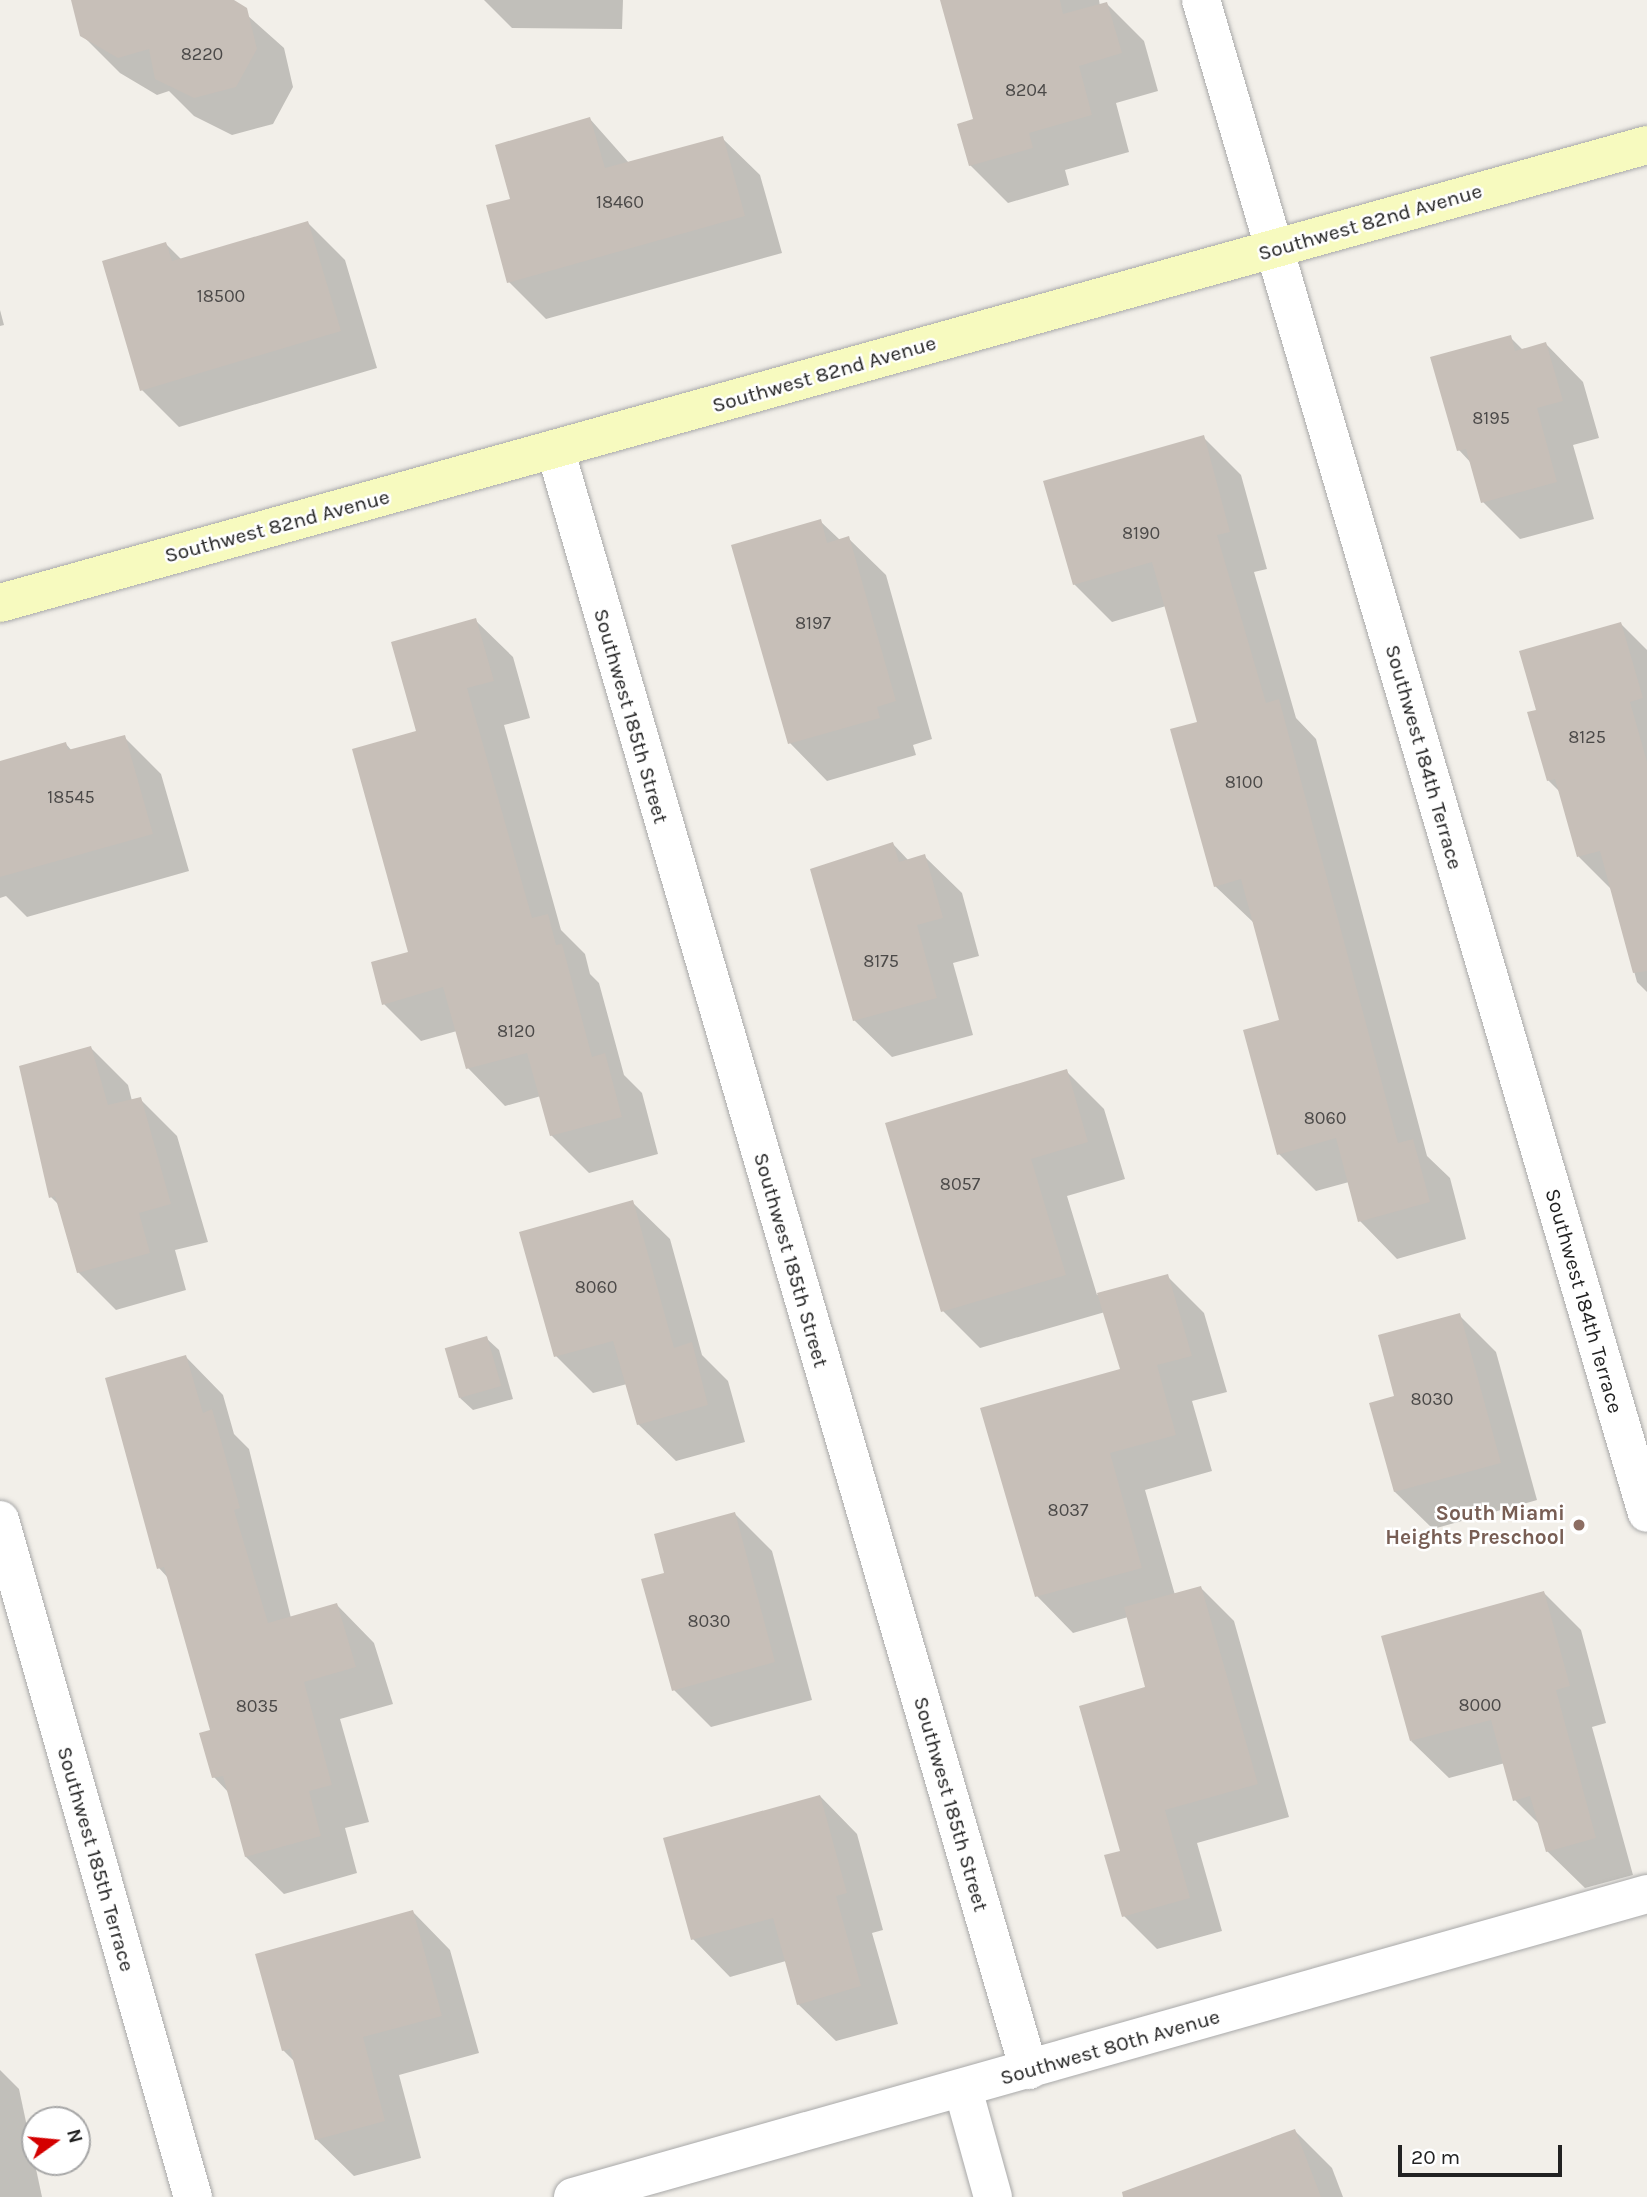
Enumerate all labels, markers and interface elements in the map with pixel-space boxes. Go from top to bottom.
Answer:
house number: 8220 [181,43,223,65]
house number: 8204 [1005,79,1047,101]
street label: Southwest 82nd Avenue [1255,178,1485,266]
house number: 18460 [596,191,644,213]
house number: 18500 [197,285,245,307]
street label: Southwest 82nd Avenue [709,330,939,418]
house number: 8195 [1472,407,1510,429]
street label: Southwest 82nd Avenue [162,484,392,568]
house number: 8190 [1122,522,1160,544]
street label: Southwest 185th Street [588,606,674,826]
house number: 8197 [795,612,831,634]
street label: Southwest 184th Terrace [1380,642,1468,872]
house number: 8125 [1568,726,1606,748]
house number: 8100 [1225,771,1263,793]
house number: 18545 [47,786,95,808]
house number: 8175 [863,950,899,972]
house number: 8120 [497,1020,535,1042]
house number: 8060 [1304,1107,1346,1129]
street label: Southwest 185th Street [748,1150,834,1370]
house number: 8057 [940,1173,980,1195]
street label: Southwest 184th Terrace [1540,1186,1628,1416]
house number: 8060 [575,1276,617,1298]
house number: 8030 [1410,1388,1454,1410]
house number: 8037 [1048,1499,1088,1521]
place label: South Miami Heights Preschool [1385,1500,1565,1550]
marker: South Miami Heights Preschool [1571,1517,1587,1533]
house number: 8030 [687,1610,731,1632]
street label: Southwest 185th Street [908,1694,994,1914]
house number: 8000 [1458,1694,1502,1716]
house number: 8035 [236,1695,278,1717]
street label: Southwest 185th Terrace [52,1744,140,1974]
street label: Southwest 80th Avenue [997,2004,1223,2090]
north arrow [21,2106,91,2176]
text: N [62,2127,87,2146]
scale bar [1402,2130,1566,2174]
text: 20 m [1411,2145,1460,2169]

